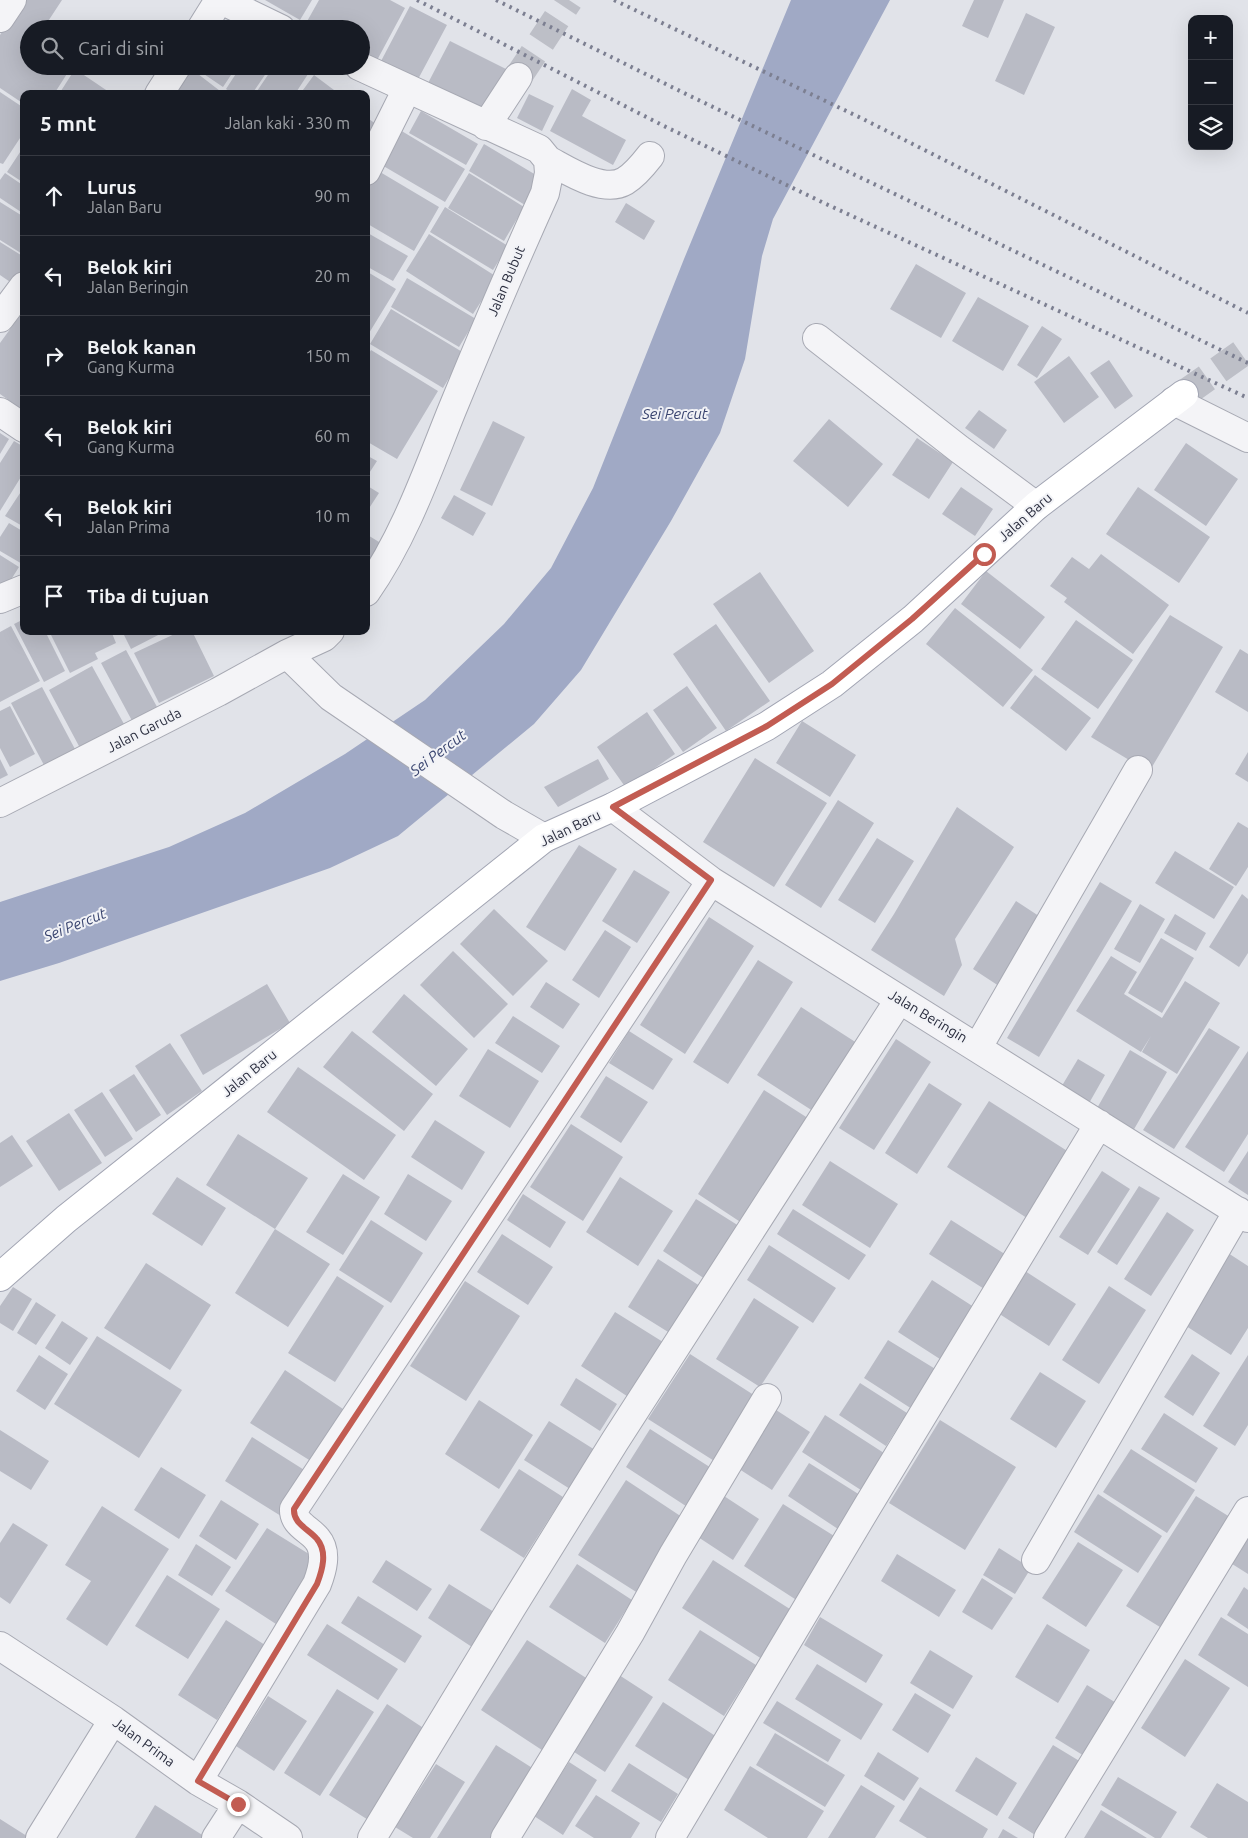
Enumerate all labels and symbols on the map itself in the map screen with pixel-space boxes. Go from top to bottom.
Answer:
street label: Jalan Bubut [484,243,528,319]
water label: Sei Percut [641,405,708,422]
street label: Jalan Baru [995,489,1055,545]
route start [973,543,996,566]
street label: Jalan Garuda [104,704,184,756]
water label: Sei Percut [406,726,469,780]
street label: Jalan Baru [537,806,603,850]
water label: Sei Percut [40,904,108,945]
street label: Jalan Beringin [886,986,970,1046]
street label: Jalan Baru [218,1046,280,1100]
street label: Jalan Prima [110,1714,178,1770]
route end [227,1793,250,1816]

